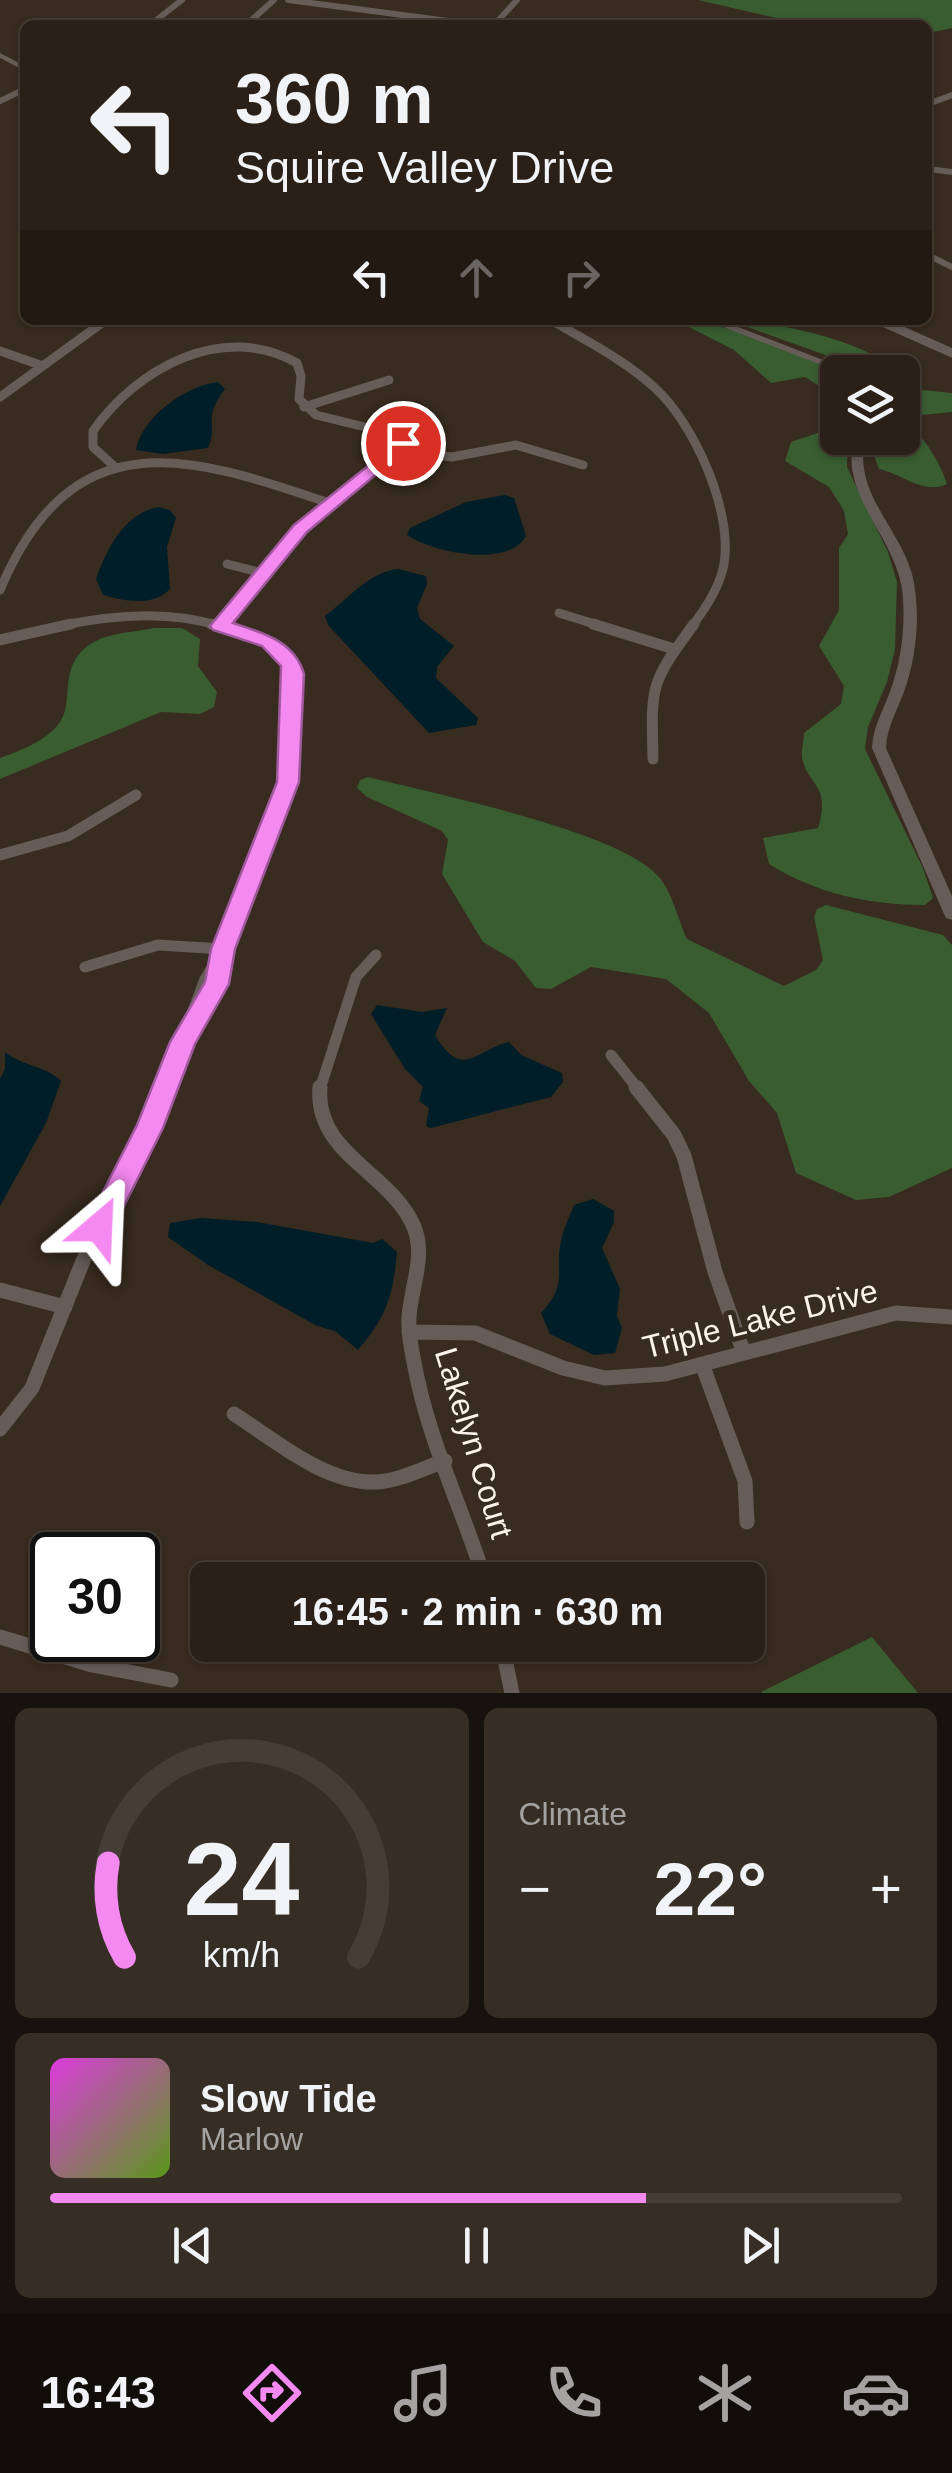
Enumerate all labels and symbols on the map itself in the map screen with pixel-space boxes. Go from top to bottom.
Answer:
pin [361,401,446,486]
position arrow [47,1175,151,1279]
street label: Triple Lake Drive [639,1272,881,1366]
street label: Lakelyn Court [428,1343,520,1543]
speed limit sign: 30 [30,1532,160,1662]

